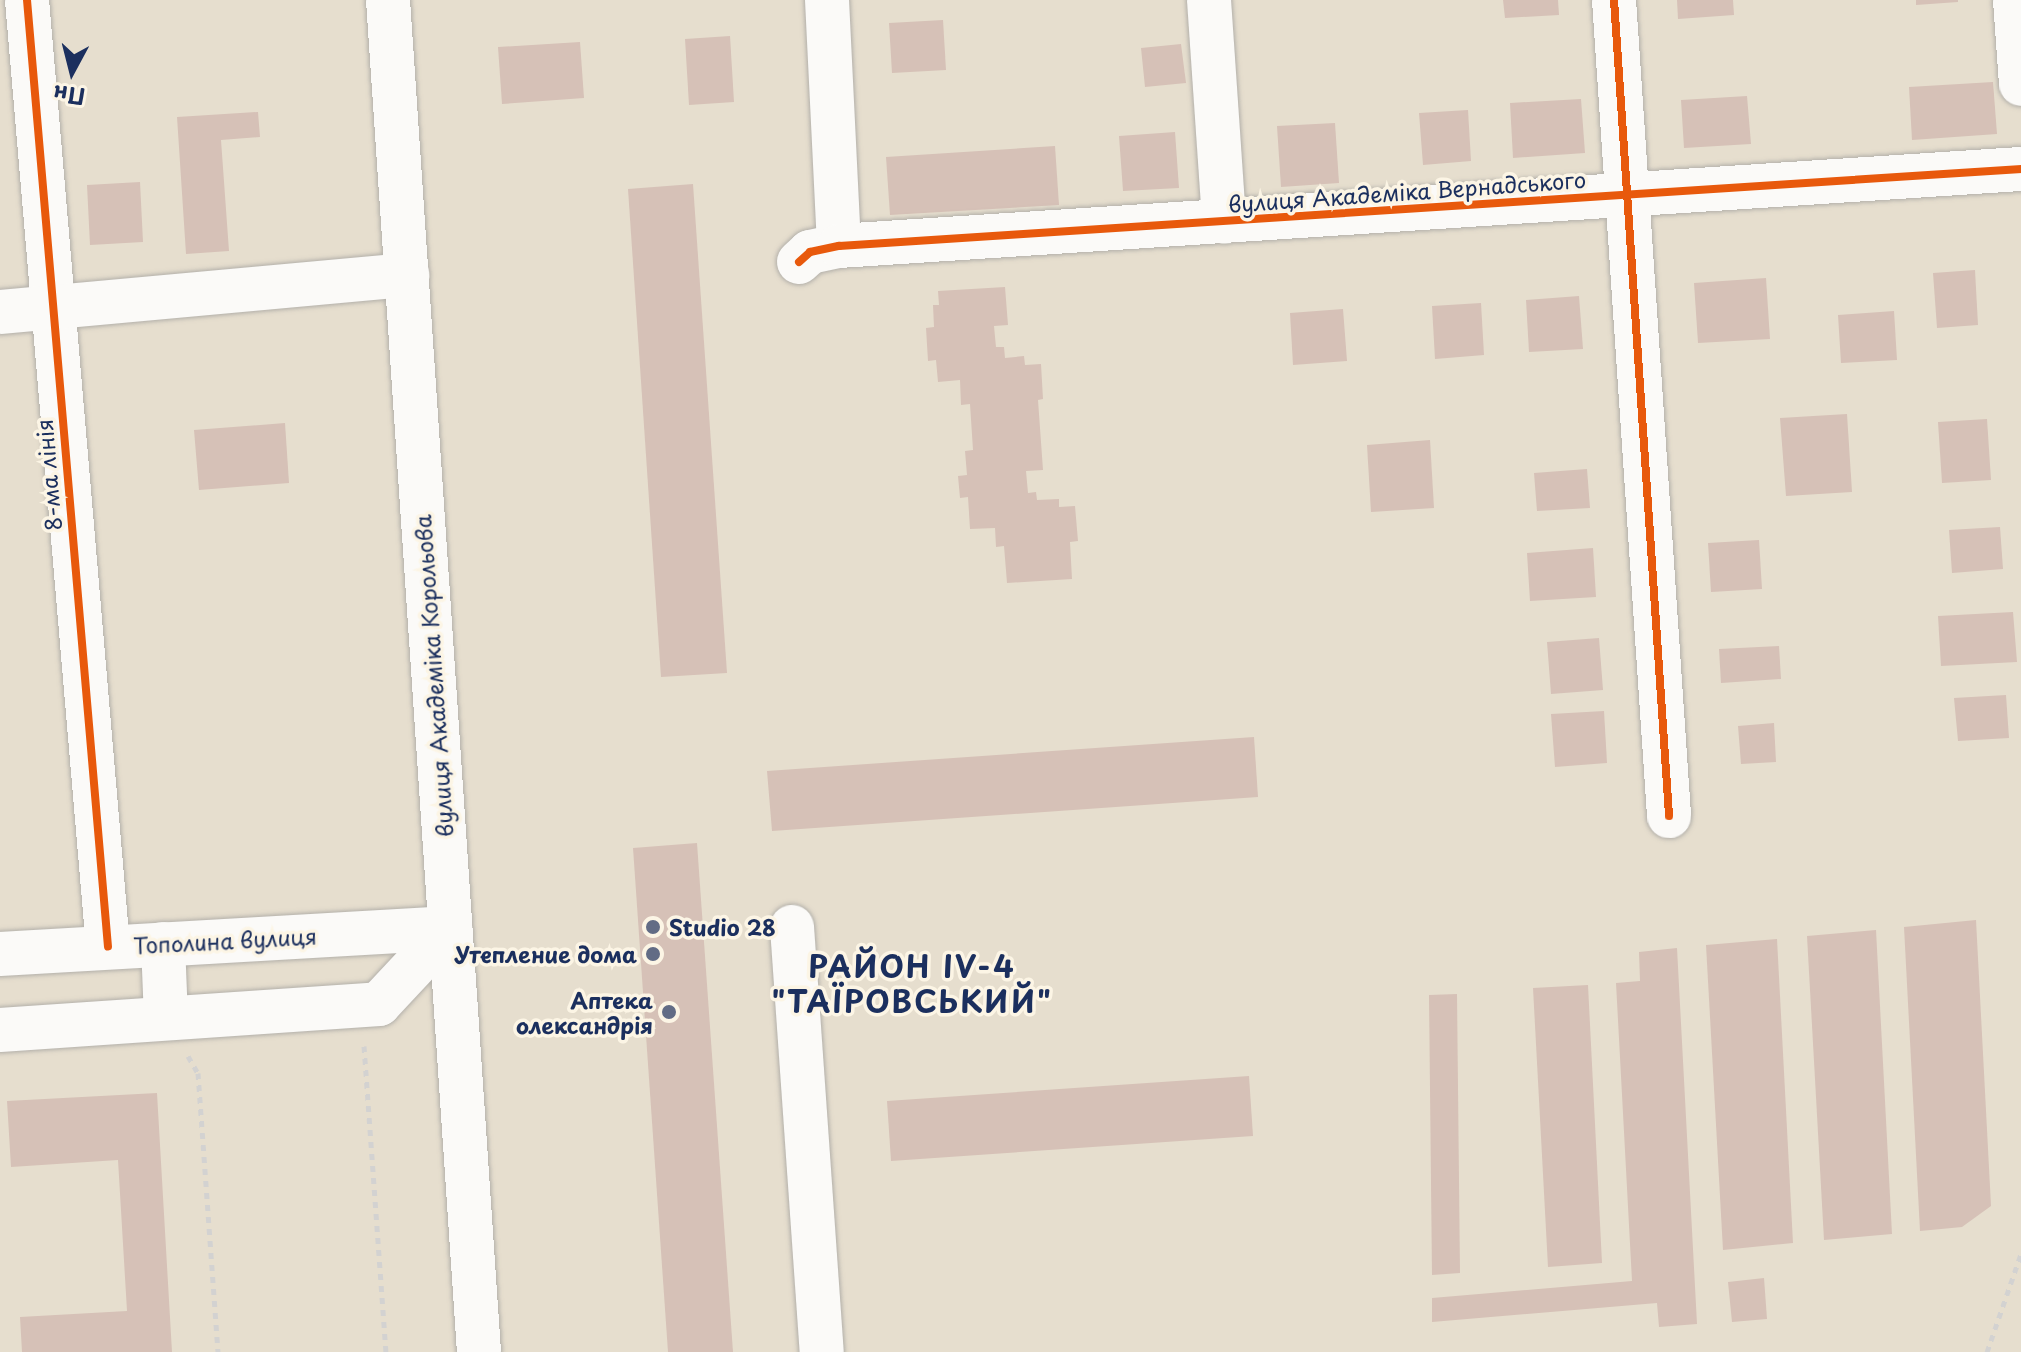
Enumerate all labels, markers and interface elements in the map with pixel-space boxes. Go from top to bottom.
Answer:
north arrow [32,32,112,112]
text: Пн [51,78,87,115]
street label: вулиця Академіка Вернадського [1226,165,1588,217]
street label: 8-ма лінія [30,418,66,532]
street label: вулиця Академіка Корольова [409,513,457,839]
place label: Studio 28 [669,914,776,940]
marker: Studio 28 [644,918,662,936]
street label: Тополина вулиця [131,922,319,958]
place label: Утепление дома [454,941,637,967]
marker: Утепление дома [644,945,662,963]
district label: РАЙОН IV-4 "ТАЇРОВСЬКИЙ" [771,948,1053,1018]
place label: Аптека олександрія [516,986,653,1038]
marker: Аптека олександрія [660,1003,678,1021]

